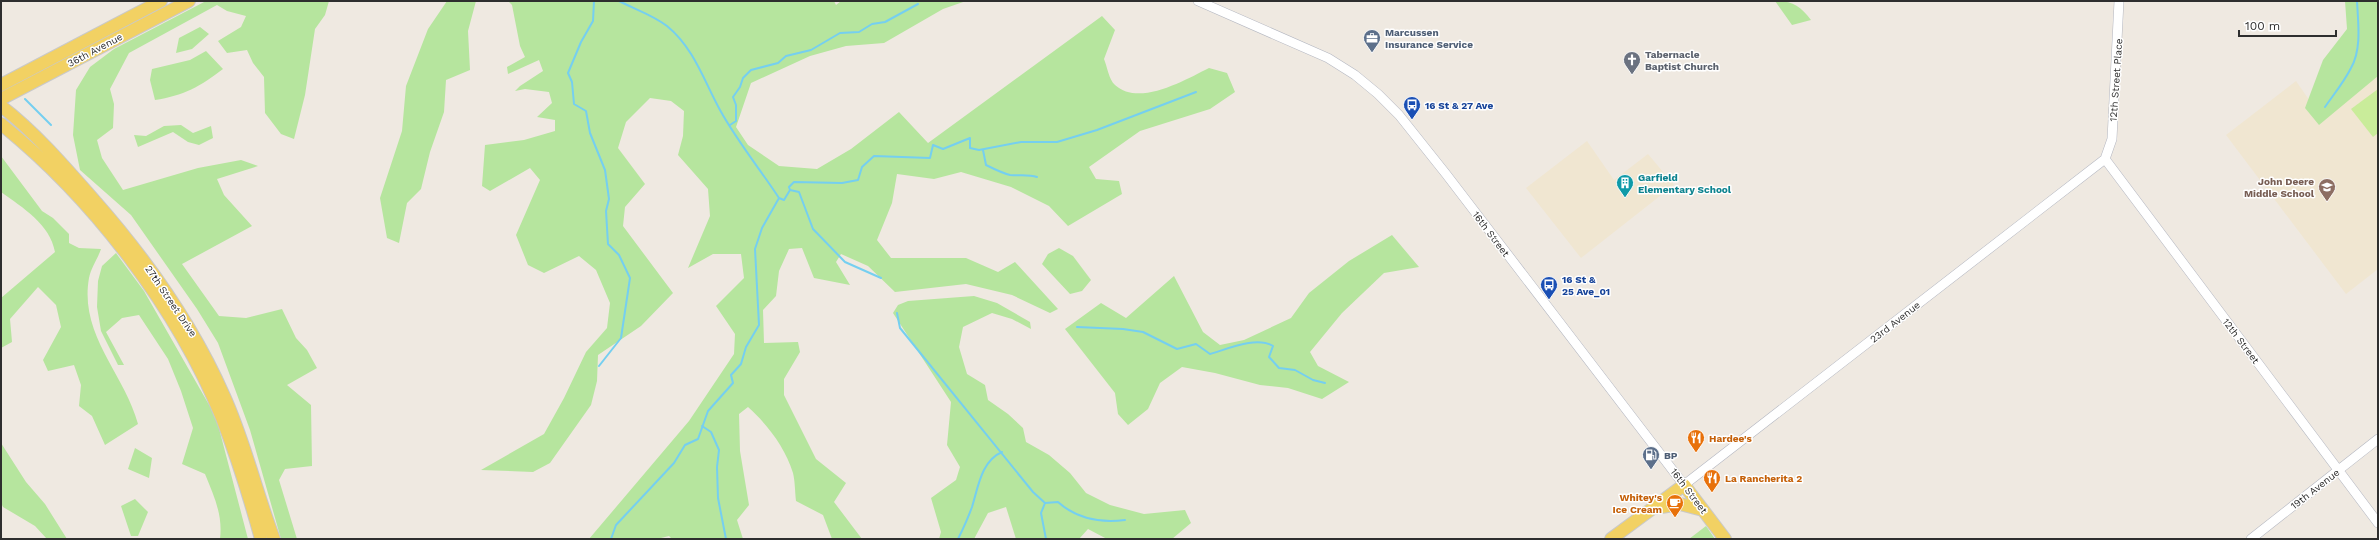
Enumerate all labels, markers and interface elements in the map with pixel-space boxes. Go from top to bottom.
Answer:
scale bar [2239,12,2336,38]
text: 100 m [2245,19,2280,33]
place label: Marcussen Insurance Service [1385,27,1473,50]
office icon: Marcussen Insurance Service [1362,28,1382,53]
street label: 36th Avenue [66,31,125,69]
street label: 12th Street Place [2108,38,2124,122]
place label: Tabernacle Baptist Church [1645,49,1719,72]
church icon: Tabernacle Baptist Church [1622,50,1642,75]
bus stop icon: 16 St & 27 Ave [1402,95,1422,120]
place label: 16 St & 27 Ave [1425,100,1493,111]
place label: Garfield Elementary School [1638,172,1732,195]
building icon: Garfield Elementary School [1615,173,1635,198]
place label: John Deere Middle School [2244,176,2315,199]
school or university icon: John Deere Middle School [2317,177,2337,202]
street label: 16th Street [1470,209,1512,259]
street label: 27th Street Drive [143,263,199,339]
place label: 16 St & 25 Ave_01 [1562,274,1610,298]
bus stop icon: 16 St & 25 Ave_01 [1539,275,1559,300]
street label: 23rd Avenue [1868,299,1922,345]
street label: 12th Street [2220,316,2262,366]
restaurant icon: Hardee's [1686,428,1706,453]
place label: Hardee's [1709,433,1752,444]
fuel station icon: BP [1641,445,1661,470]
place label: BP [1664,450,1678,461]
street label: 16th Street [1668,466,1710,516]
street label: 19th Avenue [2288,466,2342,511]
restaurant icon: La Rancherita 2 [1702,468,1722,493]
place label: La Rancherita 2 [1725,473,1802,484]
place label: Whitey's Ice Cream [1612,492,1663,515]
cafe icon: Whitey's Ice Cream [1665,493,1685,518]

